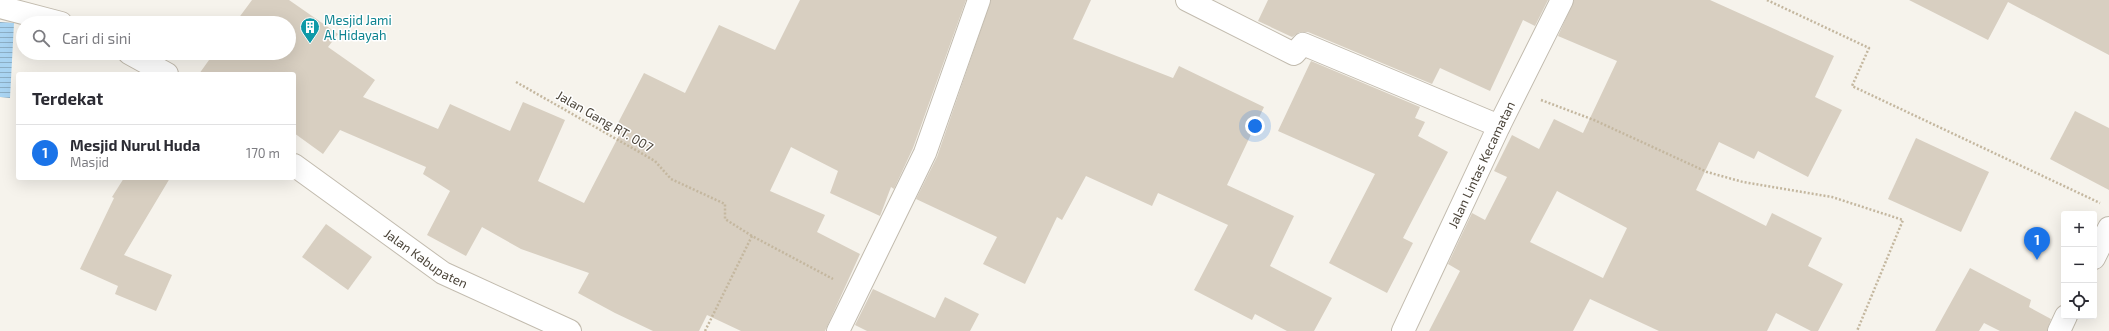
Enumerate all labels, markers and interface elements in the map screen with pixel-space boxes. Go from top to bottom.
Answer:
place label: Mesjid Jami Al Hidayah [324,12,392,43]
search box [16,16,296,60]
building icon: Mesjid Jami Al Hidayah [299,16,321,44]
icon: search [30,27,52,49]
text: Cari di sini [62,29,131,47]
street label: Jalan Gang RT. 007 [554,87,656,155]
text: Terdekat [32,88,103,108]
street label: Jalan Lintas Kecamatan [1444,98,1518,230]
your location [1245,116,1265,136]
text: Mesjid Nurul Huda [70,136,200,154]
text: 1 [42,145,48,161]
text: 170 m [246,145,280,161]
text: Masjid [70,154,109,170]
map controls [2061,211,2097,319]
button: + [2061,211,2097,247]
street label: Jalan Kabupaten [381,225,470,291]
pin: 1 [2024,227,2050,260]
button: − [2061,247,2097,283]
button: locate [2061,283,2097,319]

